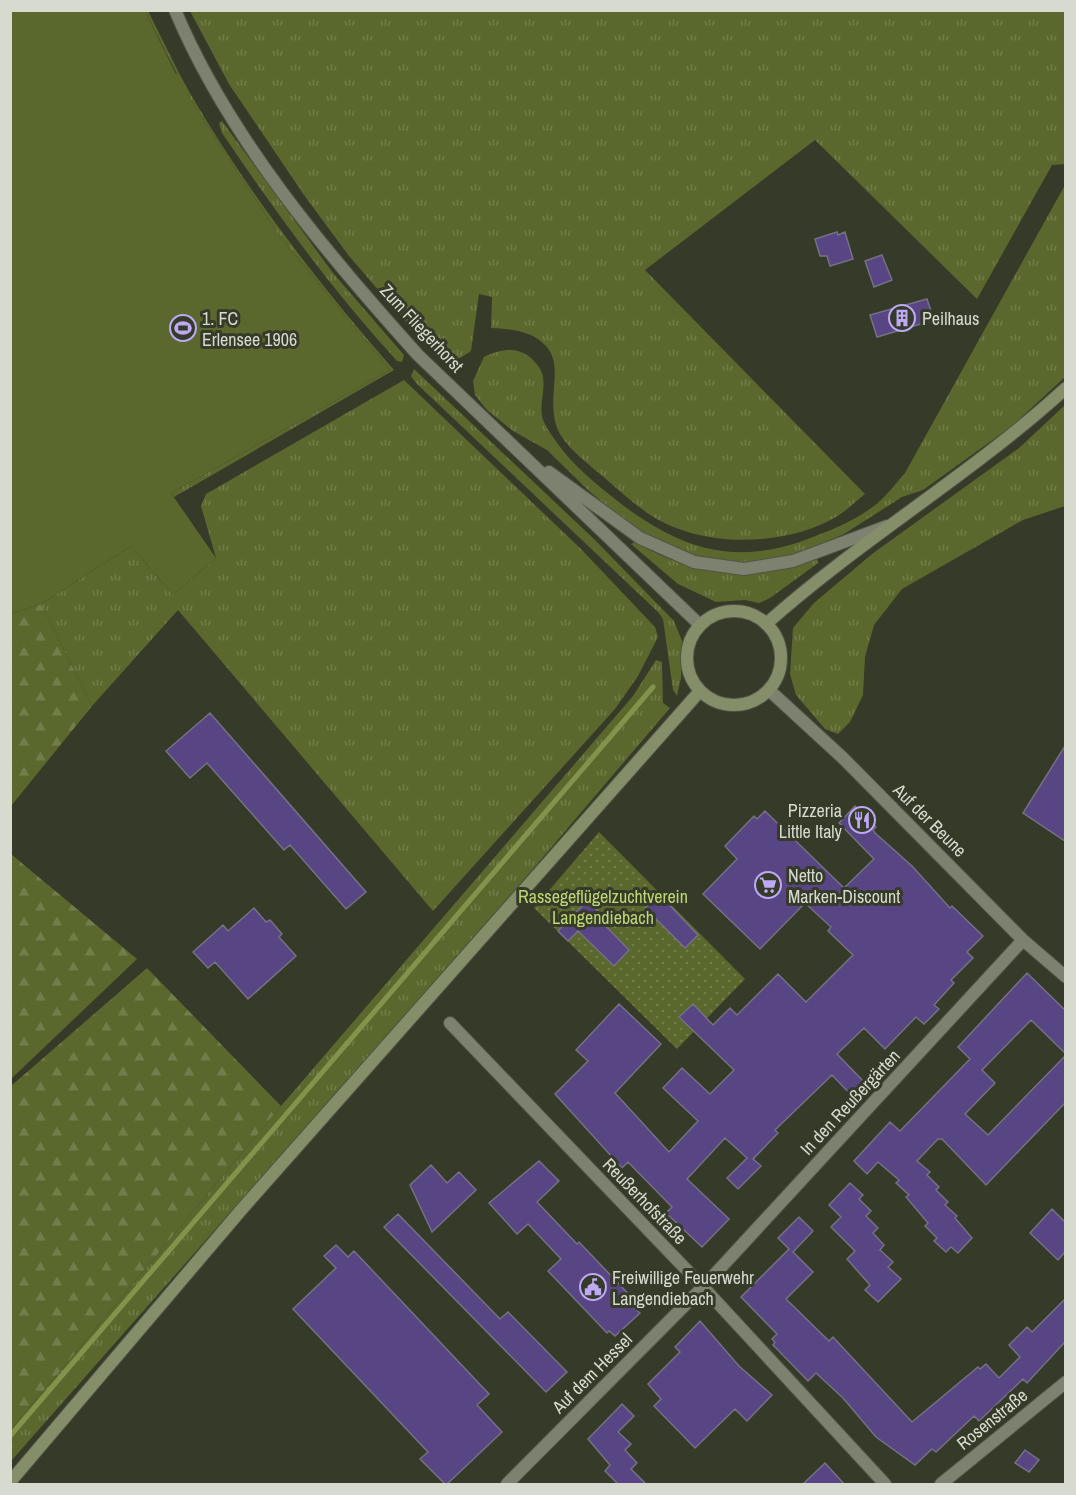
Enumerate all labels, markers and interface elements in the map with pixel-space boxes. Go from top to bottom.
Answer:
street label: Zum Fliegerhorst [375,278,469,378]
building icon: Peilhaus [887,303,917,333]
place label: 1. FC Erlensee 1906 [202,306,297,352]
place label: Peilhaus [922,306,979,331]
sports icon: 1. FC Erlensee 1906 [168,313,198,343]
street label: Auf der Beune [887,777,972,862]
place label: Pizzeria Little Italy [779,798,843,844]
restaurant icon: Pizzeria Little Italy [847,805,877,835]
place label: Netto Marken-Discount [788,863,900,909]
supermarket icon: Netto Marken-Discount [753,870,783,900]
park label: Rassegeflügelzuchtverein Langendiebach [518,884,688,930]
street label: In den Reußergärten [794,1044,906,1160]
street label: Reußerhofstraße [597,1152,693,1250]
place label: Freiwillige Feuerwehr Langendiebach [612,1265,754,1311]
public building icon: Freiwillige Feuerwehr Langendiebach [578,1272,608,1302]
street label: Auf dem Hessel [546,1327,638,1419]
street label: Rosenstraße [951,1383,1033,1455]

